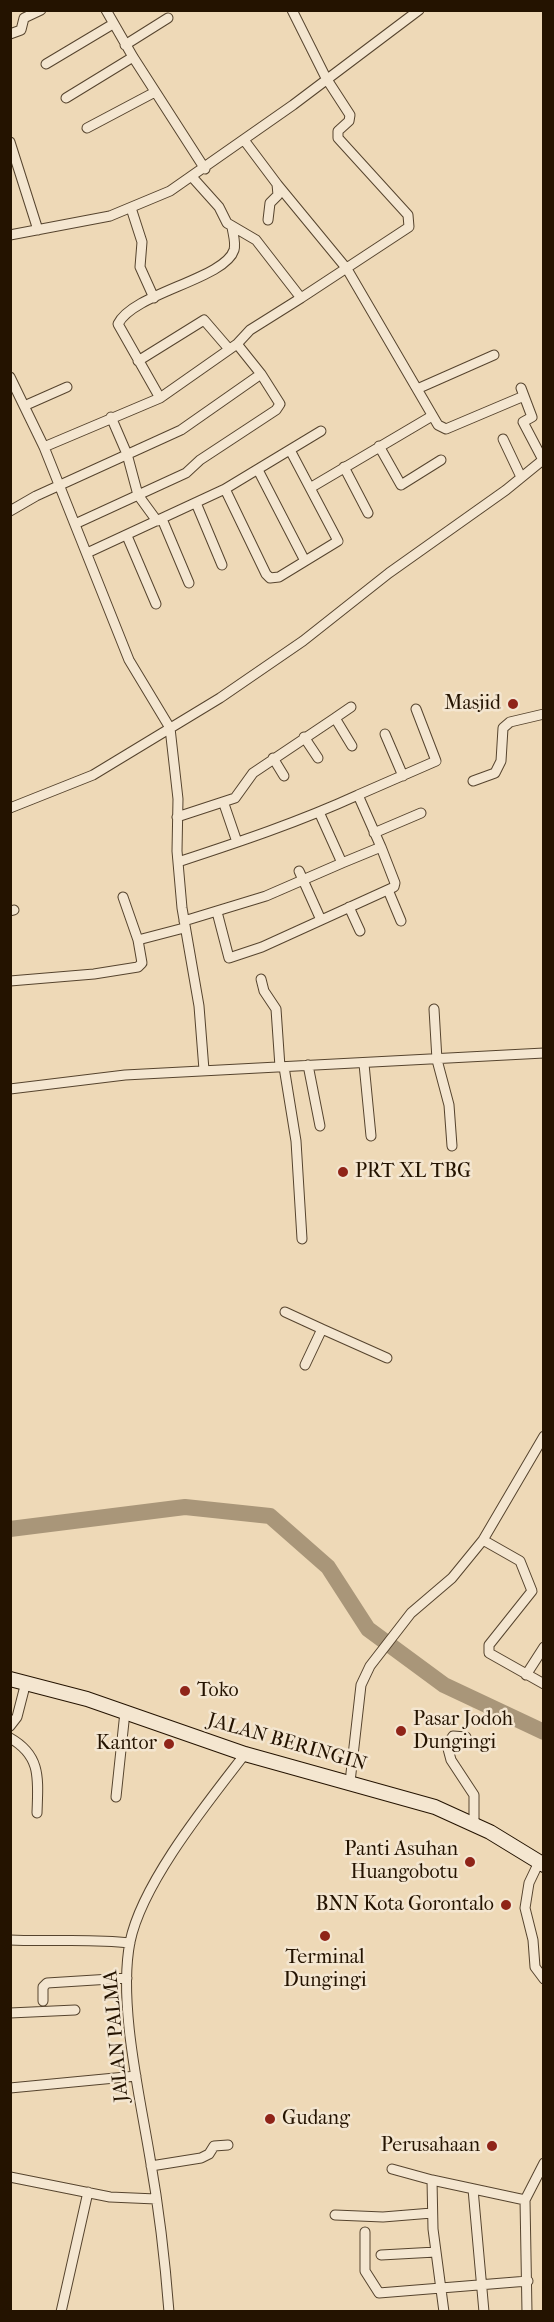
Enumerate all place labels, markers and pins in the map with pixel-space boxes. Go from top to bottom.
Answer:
place label: Masjid [444,692,501,716]
marker: Masjid [506,697,520,711]
place label: PRT XL TBG [355,1160,471,1184]
marker: PRT XL TBG [336,1165,350,1179]
place label: Toko [197,1679,239,1703]
marker: Toko [178,1684,192,1698]
place label: Pasar Jodoh Dungingi [413,1708,513,1755]
marker: Pasar Jodoh Dungingi [394,1724,408,1738]
place label: Kantor [96,1732,157,1756]
marker: Kantor [162,1737,176,1751]
place label: Panti Asuhan Huangobotu [344,1838,458,1885]
marker: Panti Asuhan Huangobotu [463,1855,477,1869]
place label: BNN Kota Gorontalo [316,1893,494,1917]
marker: BNN Kota Gorontalo [499,1898,513,1912]
marker: Terminal Dungingi [318,1929,332,1943]
place label: Terminal Dungingi [283,1946,367,1993]
place label: Gudang [282,2107,350,2131]
marker: Gudang [263,2112,277,2126]
place label: Perusahaan [381,2134,480,2158]
marker: Perusahaan [485,2139,499,2153]

